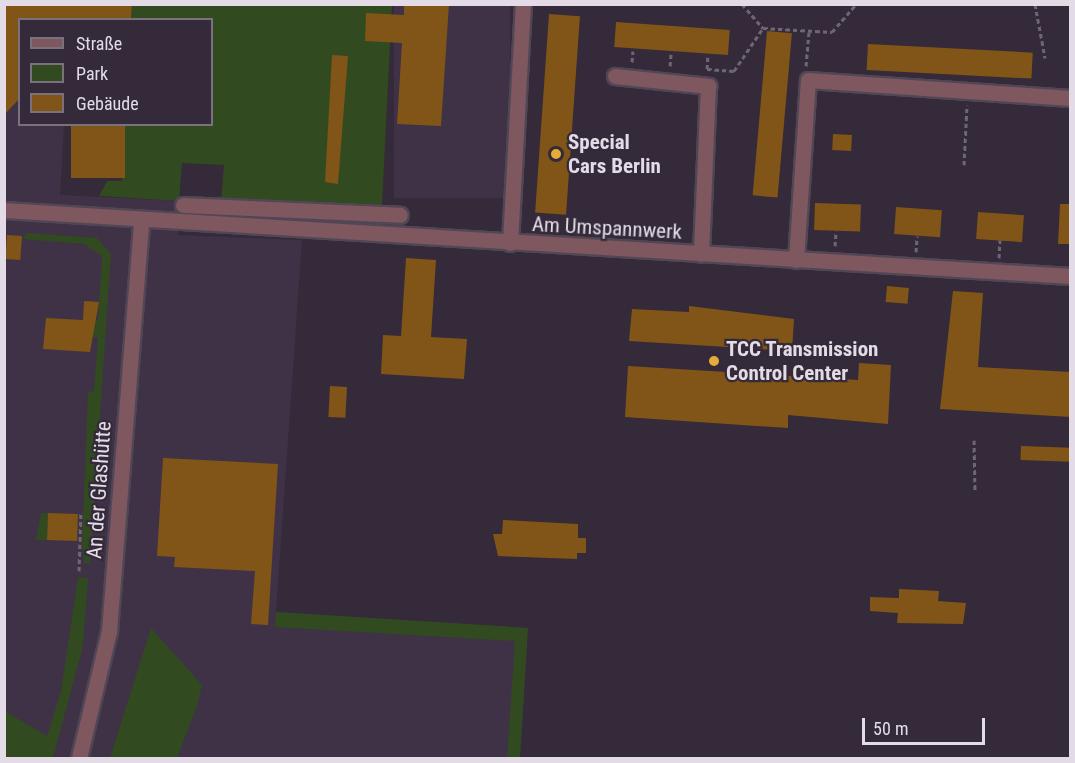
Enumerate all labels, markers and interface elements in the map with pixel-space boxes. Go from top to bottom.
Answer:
legend [18,18,213,126]
text: Straße [76,33,122,54]
text: Park [76,63,108,84]
text: Gebäude [76,93,139,114]
place label: Special Cars Berlin [568,129,661,179]
marker: Special Cars Berlin [549,147,563,161]
street label: Am Umspannwerk [531,211,683,245]
place label: TCC Transmission Control Center [726,336,879,386]
marker: TCC Transmission Control Center [707,354,721,368]
street label: An der Glashütte [82,420,116,560]
scale bar [865,706,988,744]
text: 50 m [873,718,908,739]

